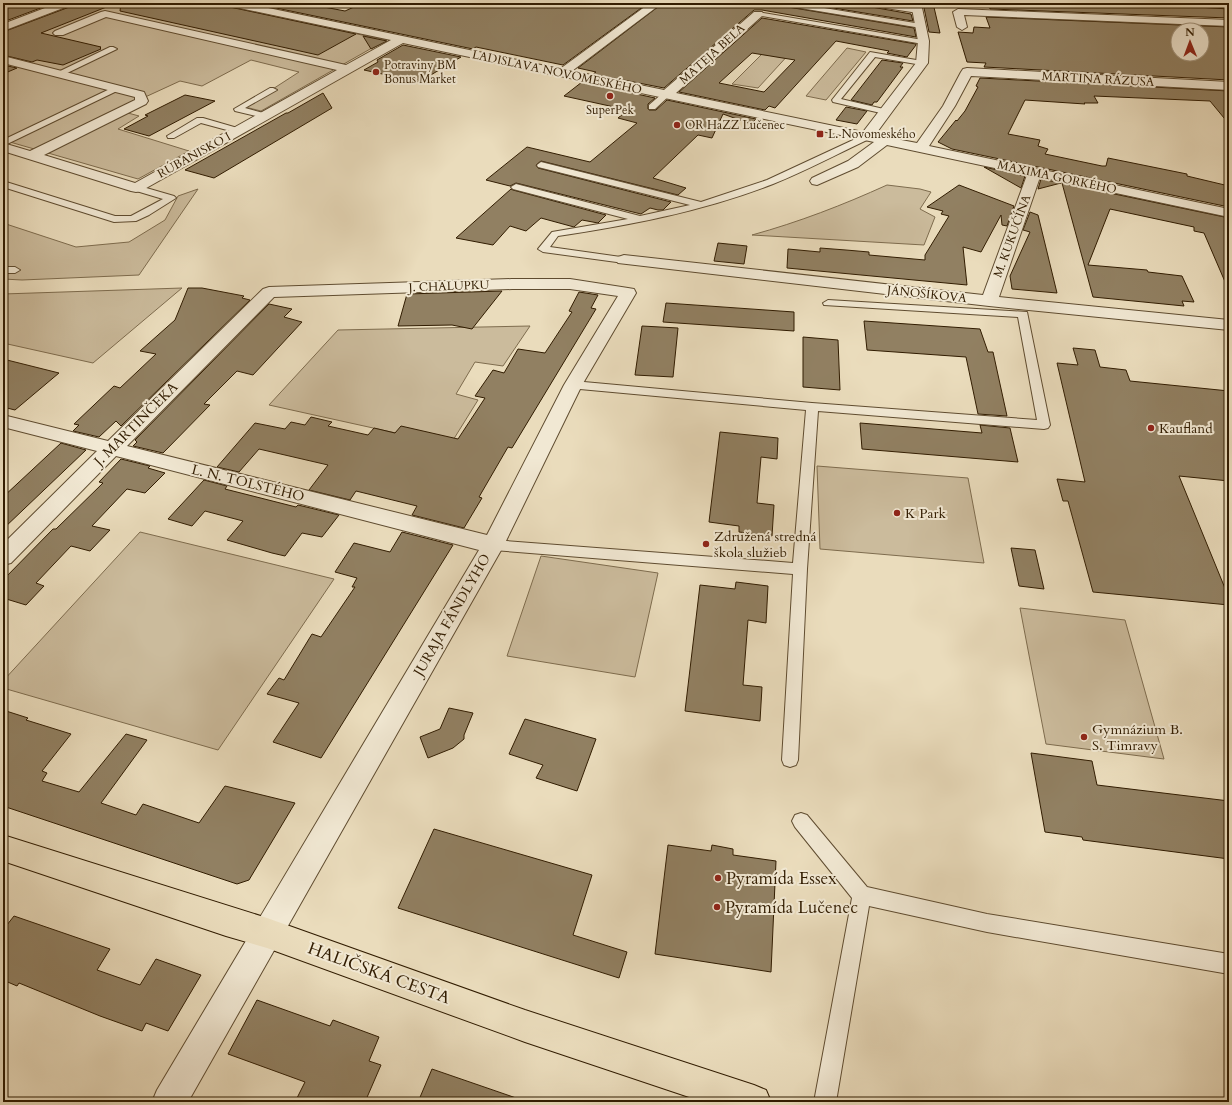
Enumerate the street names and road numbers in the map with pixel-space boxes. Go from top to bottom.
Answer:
street label: MATEJA BELA [676,20,749,88]
street label: LADISLAVA NOVOMESKÉHO [471,45,644,98]
street label: MARTINA RÁZUSA [1041,67,1155,90]
street label: RÚBANISKO I [154,127,234,182]
street label: MAXIMA GORKÉHO [996,156,1118,197]
street label: M. KUKUČÍNA [989,192,1035,280]
street label: J. CHALUPKU [406,277,490,295]
street label: JÁNOŠÍKOVA [884,281,968,306]
street label: J. MARTINČEKA [88,378,182,472]
street label: L. N. TOLSTÉHO [190,460,306,506]
street label: JURAJA FÁNDLYHO [408,550,495,681]
street label: HALIČSKÁ CESTA [305,937,454,1010]

